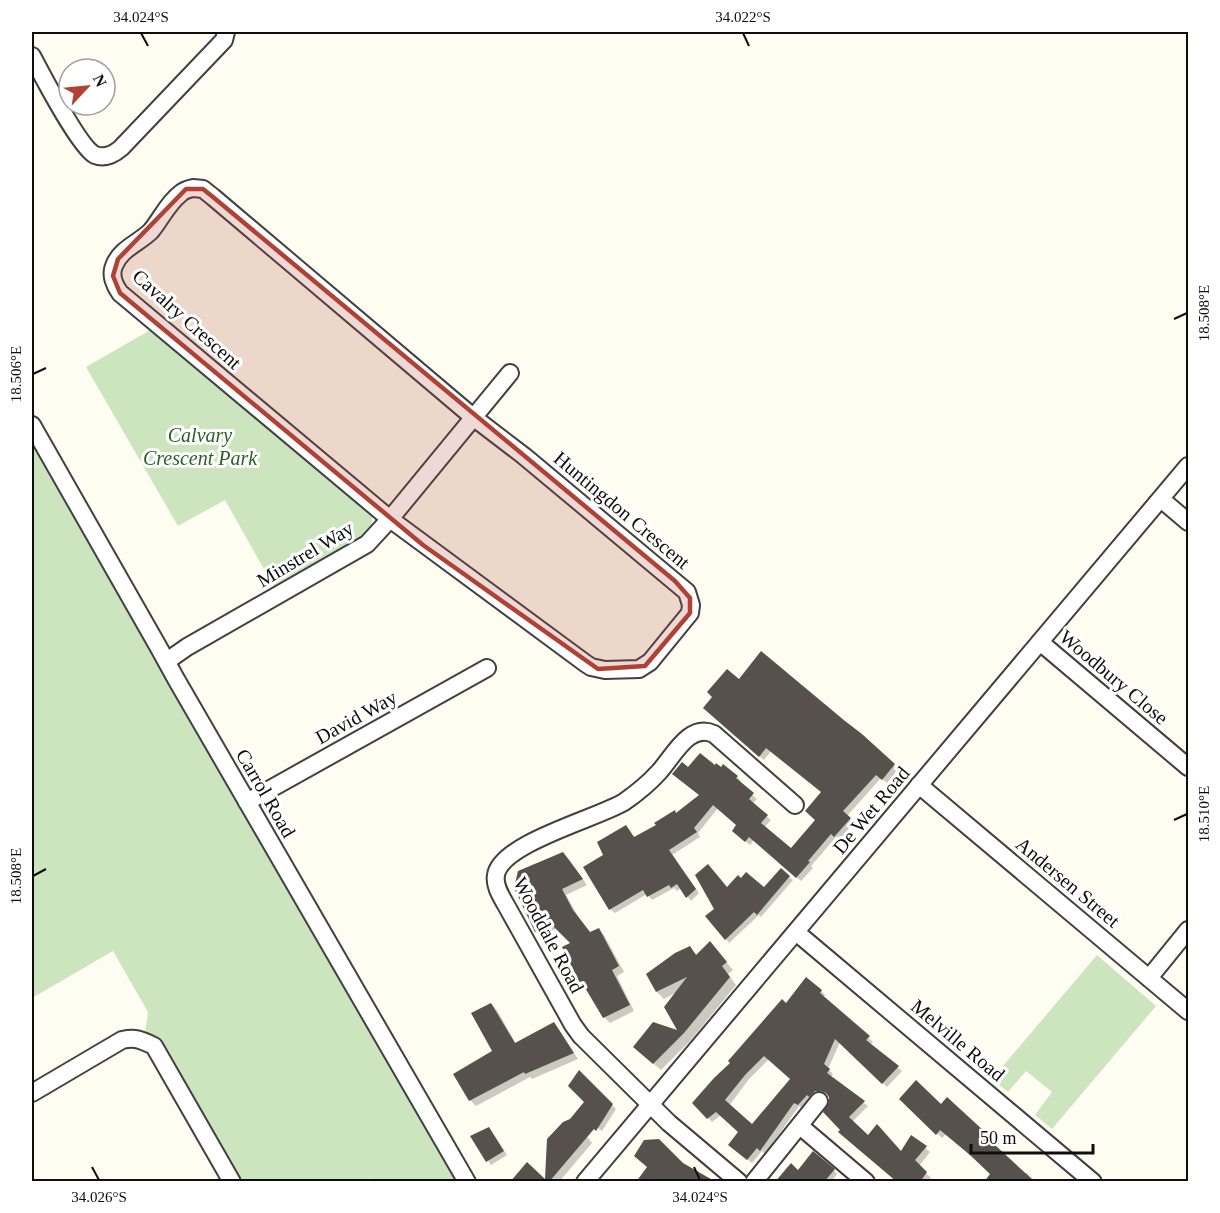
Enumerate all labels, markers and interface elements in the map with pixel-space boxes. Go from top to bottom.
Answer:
text: 34.024°S [113,9,169,25]
text: 34.022°S [715,9,771,25]
north arrow [57,57,117,117]
text: N [90,72,110,90]
street label: Cavalry Crescent [128,265,246,374]
text: 18.508°E [1196,285,1212,341]
text: 18.506°E [8,346,24,402]
park label: Calvary Crescent Park [143,424,258,469]
street label: Huntingdon Crescent [549,447,695,574]
street label: Minstrel Way [253,517,358,592]
street label: Woodbury Close [1055,625,1173,729]
street label: David Way [311,686,401,749]
street label: Carrol Road [232,745,300,841]
street label: De Wet Road [828,762,914,858]
text: 18.510°E [1196,786,1212,842]
street label: Andersen Street [1012,832,1125,932]
text: 18.508°E [8,848,24,904]
street label: Wooddale Road [509,873,589,997]
street label: Melville Road [907,995,1009,1085]
scale bar [971,1117,1092,1155]
text: 50 m [980,1128,1017,1148]
text: 34.026°S [71,1189,127,1205]
text: 34.024°S [672,1189,728,1205]

